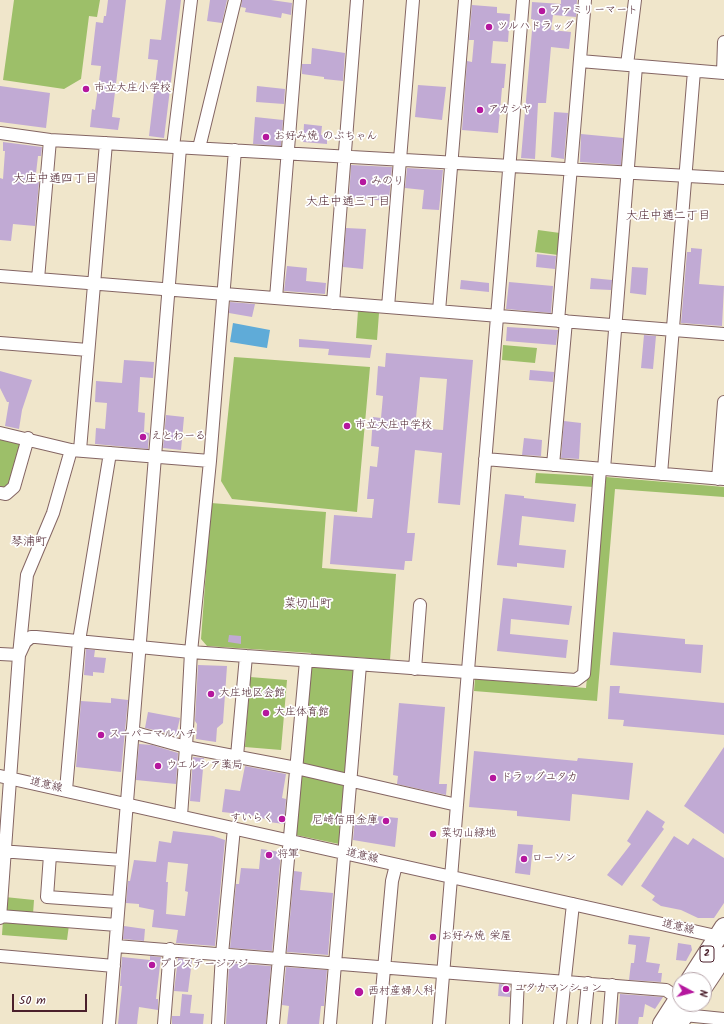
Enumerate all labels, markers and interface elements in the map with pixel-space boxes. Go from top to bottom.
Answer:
place label: ファミリーマート [550,4,638,18]
marker: ファミリーマート [537,6,547,16]
place label: ツルハドラッグ [497,20,574,34]
marker: ツルハドラッグ [484,22,494,32]
place label: 市立大庄小学校 [94,82,171,96]
marker: 市立大庄小学校 [81,84,91,94]
place label: アカシヤ [488,103,532,117]
marker: アカシヤ [475,105,485,115]
place label: お好み焼 のぶちゃん [274,130,377,144]
marker: お好み焼 のぶちゃん [261,132,271,142]
district label: 大庄中通四丁目 [13,173,97,187]
place label: みのり [371,175,404,189]
marker: みのり [358,177,368,187]
district label: 大庄中通三丁目 [306,196,390,210]
district label: 大庄中通二丁目 [626,210,710,224]
place label: 市立大庄中学校 [355,419,432,433]
marker: 市立大庄中学校 [342,421,352,431]
place label: えとわーる [151,430,206,444]
marker: えとわーる [138,432,148,442]
district label: 琴浦町 [11,536,47,550]
district label: 菜切山町 [284,598,332,612]
place label: 大庄地区会館 [219,687,285,701]
marker: 大庄地区会館 [206,689,216,699]
place label: 大庄体育館 [274,706,329,720]
marker: 大庄体育館 [261,708,271,718]
place label: スーパーマルハチ [109,728,197,742]
marker: スーパーマルハチ [96,730,106,740]
place label: ウエルシア薬局 [166,759,243,773]
marker: ウエルシア薬局 [153,761,163,771]
place label: ドラッグユタカ [501,771,578,785]
marker: ドラッグユタカ [488,773,498,783]
street label: 道意線 [28,776,64,796]
place label: すいらく [230,812,274,826]
marker: すいらく [277,814,287,824]
place label: 尼崎信用金庫 [312,814,378,828]
marker: 尼崎信用金庫 [381,816,391,826]
place label: 菜切山緑地 [441,827,496,841]
marker: 菜切山緑地 [428,829,438,839]
street label: 道意線 [344,847,380,867]
place label: 将軍 [277,848,299,862]
marker: 将軍 [264,850,274,860]
place label: ローソン [532,852,576,866]
marker: ローソン [519,854,529,864]
street label: 道意線 [660,918,696,938]
place label: お好み焼 栄屋 [441,930,511,944]
marker: お好み焼 栄屋 [428,932,438,942]
road number: 2 [700,946,714,962]
place label: プレステージフジ [160,958,248,972]
marker: プレステージフジ [147,960,157,970]
north arrow [672,972,712,1012]
place label: ユタカマンション [514,982,602,996]
marker: ユタカマンション [501,984,511,994]
place label: 西村産婦人科 [368,985,434,999]
scale bar [14,986,89,1012]
marker: 西村産婦人科 [353,986,365,998]
text: N [694,989,712,998]
text: 50 m [19,991,46,1010]

